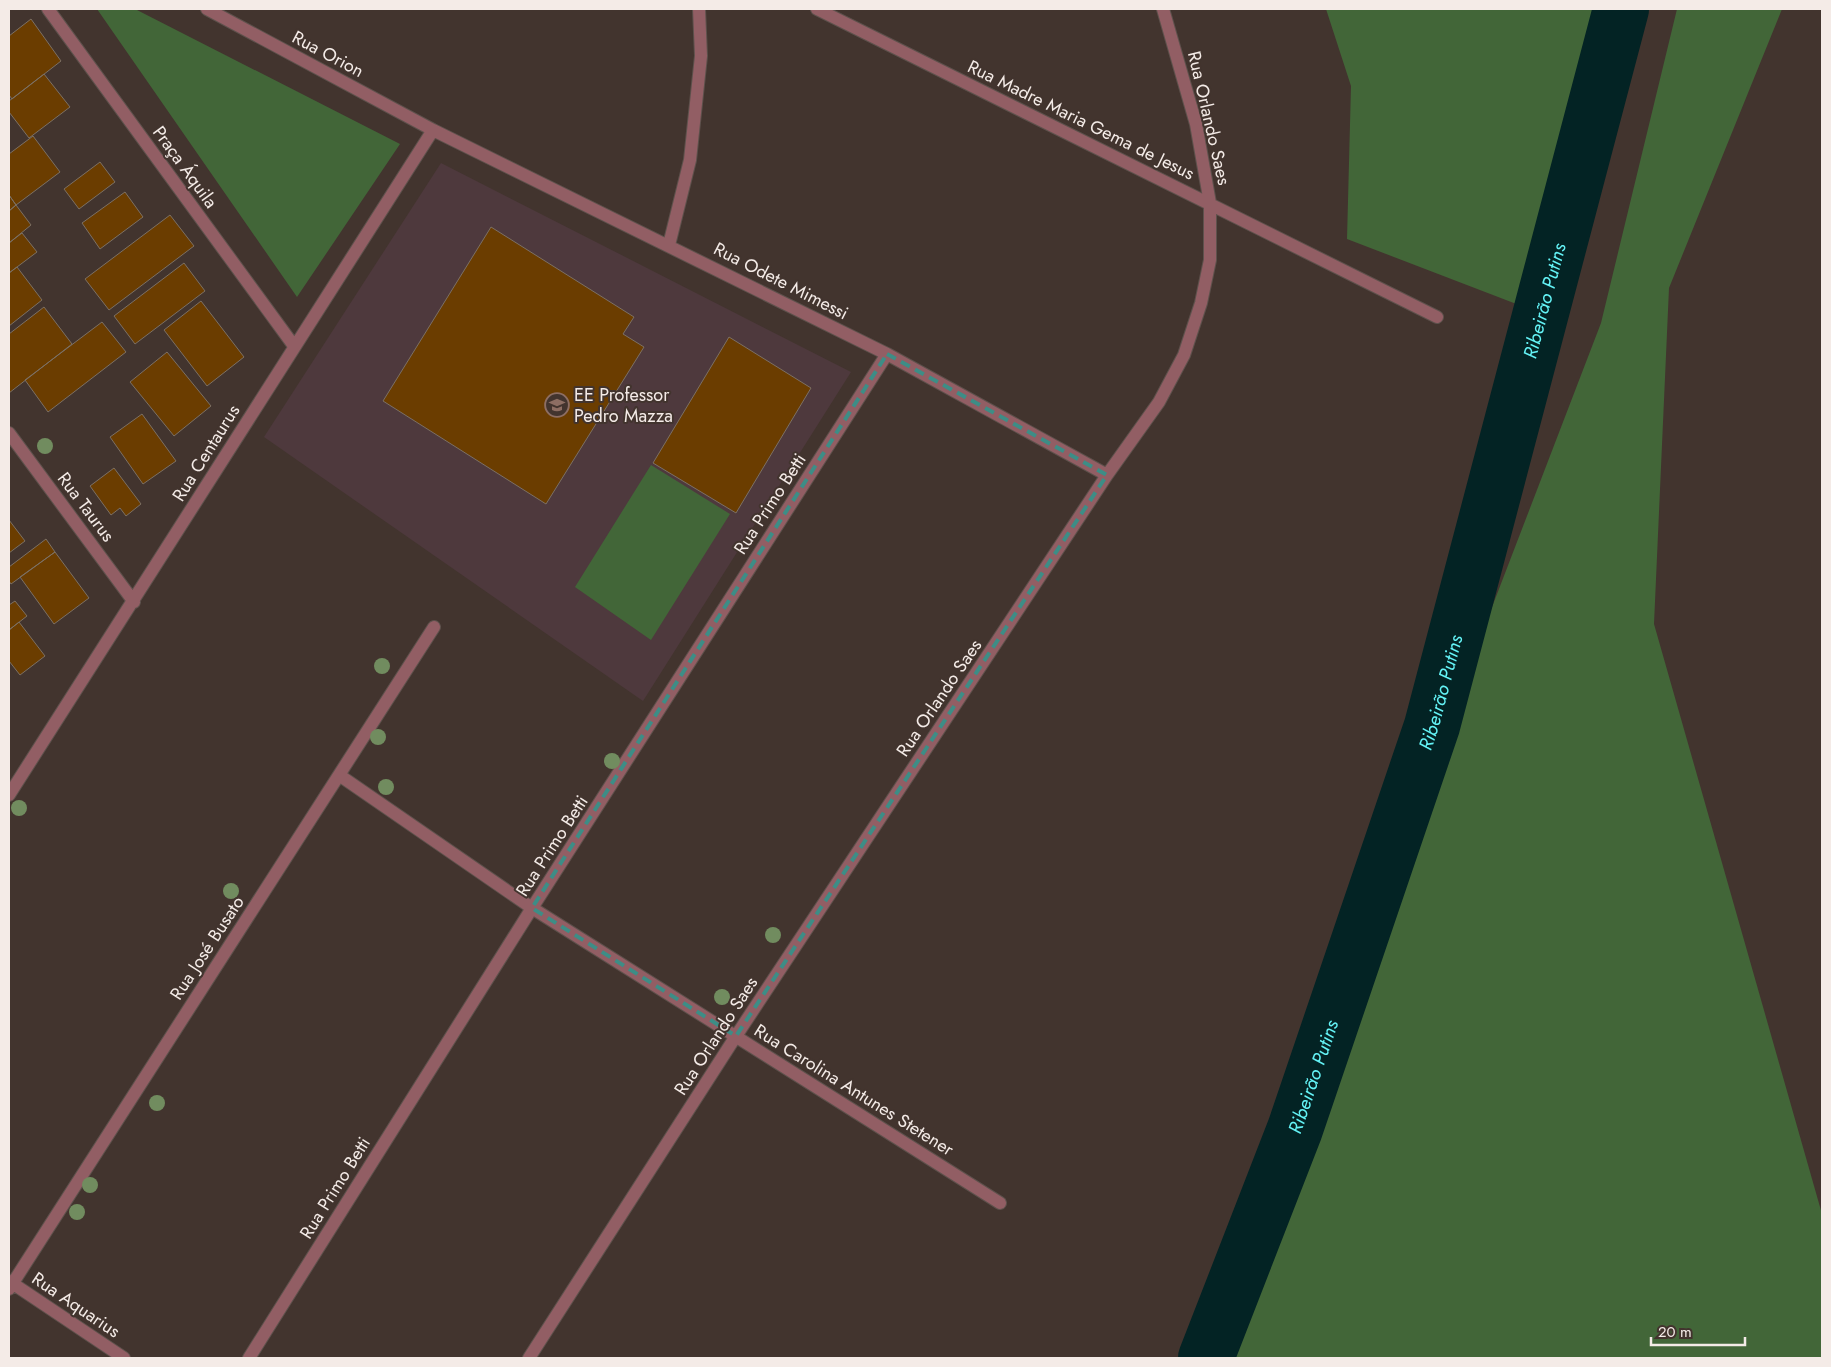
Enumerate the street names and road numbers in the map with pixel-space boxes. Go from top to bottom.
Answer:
street label: Rua Orion [287,24,369,84]
street label: Rua Orlando Saes [1181,48,1237,188]
street label: Rua Madre Maria Gema de Jesus [963,54,1199,186]
street label: Praça Áquila [146,120,224,214]
street label: Rua Odete Mimessi [709,236,853,326]
street label: Rua Centaurus [166,399,246,507]
street label: Rua Primo Betti [728,448,812,560]
street label: Rua Taurus [51,467,121,547]
street label: Rua Orlando Saes [890,634,988,762]
street label: Rua Primo Betti [510,790,594,902]
street label: Rua José Busato [164,891,250,1005]
street label: Rua Orlando Saes [668,972,764,1100]
street label: Rua Carolina Antunes Stetener [749,1018,960,1163]
street label: Rua Primo Betti [293,1132,377,1244]
street label: Rua Aquarius [27,1266,125,1344]

